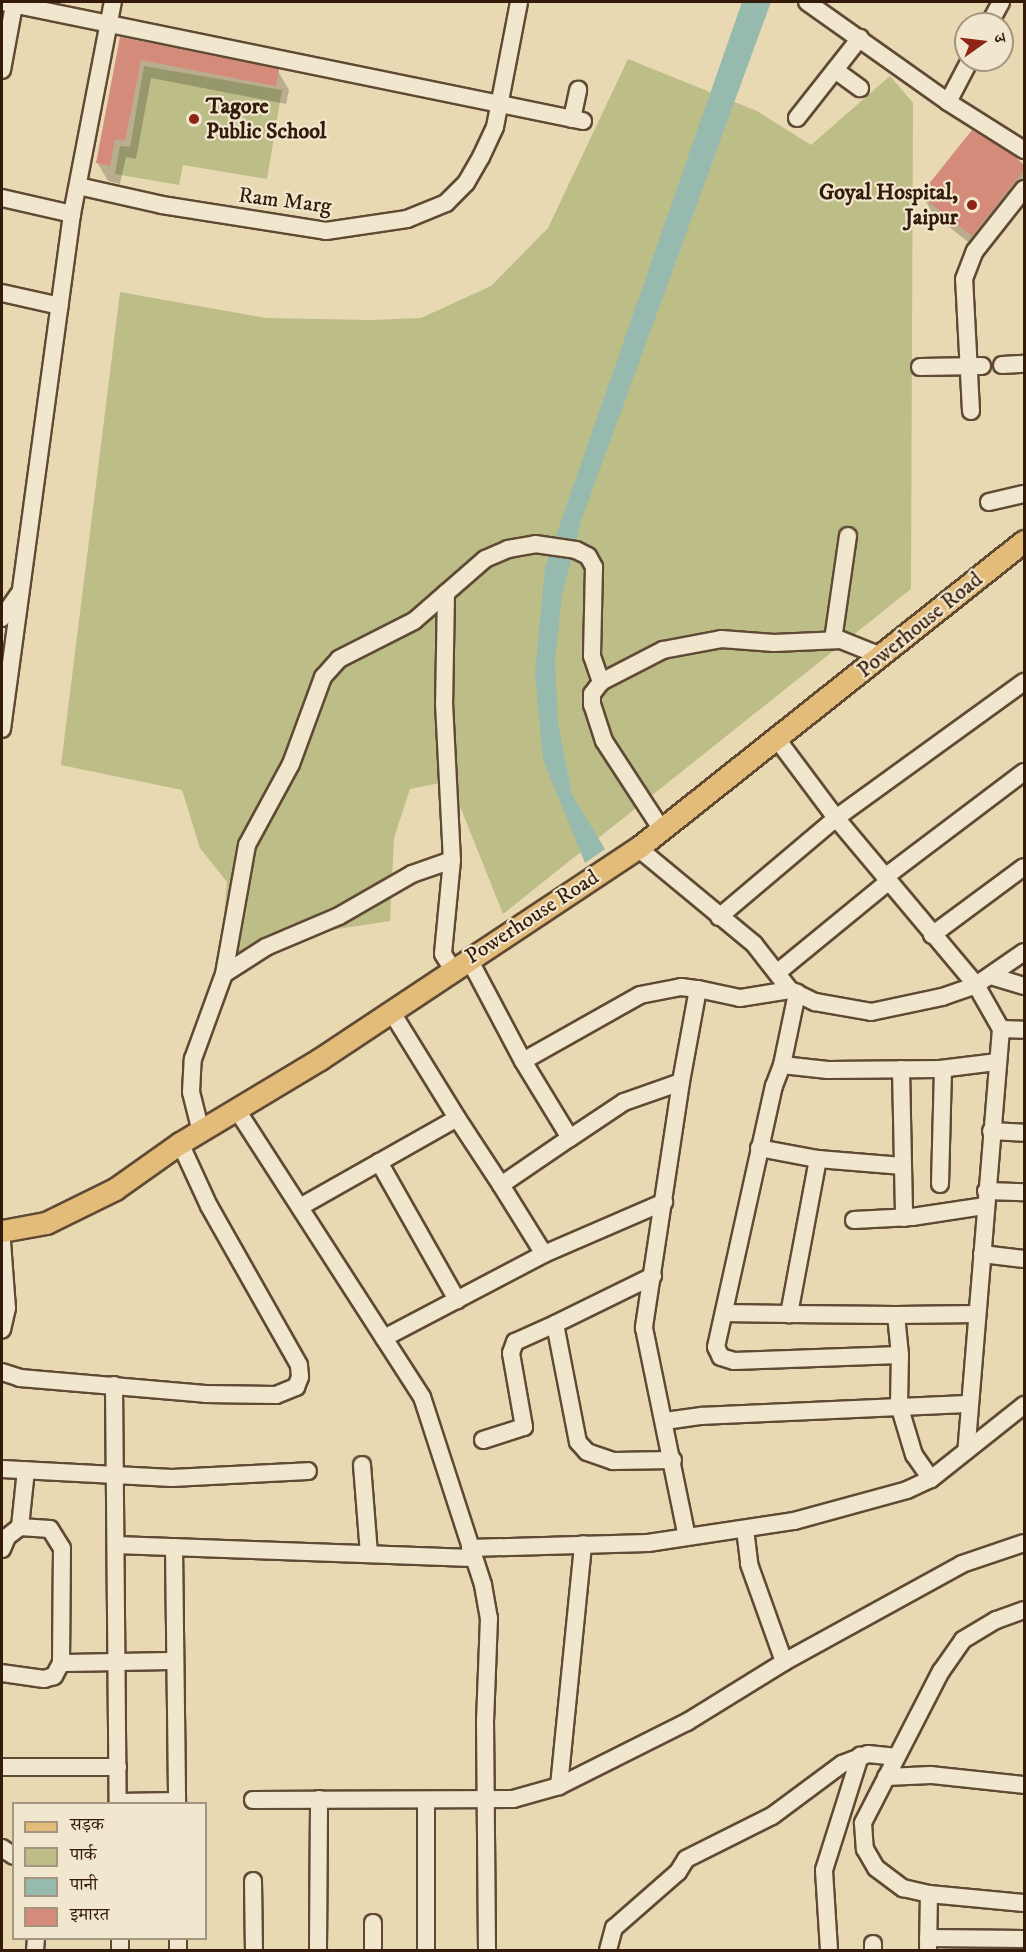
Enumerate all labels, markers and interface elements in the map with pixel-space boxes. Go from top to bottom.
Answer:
north arrow [954,12,1014,72]
text: उ [989,32,1010,45]
place label: Tagore Public School [206,93,326,144]
marker: Tagore Public School [187,112,201,126]
place label: Goyal Hospital, Jaipur [819,179,958,230]
street label: Ram Marg [237,182,333,220]
marker: Goyal Hospital, Jaipur [963,196,981,214]
street label: Powerhouse Road [852,566,988,684]
street label: Powerhouse Road [460,864,604,970]
legend [12,1802,207,1940]
text: सड़क [70,1814,104,1836]
text: पार्क [70,1844,97,1866]
text: पानी [70,1874,97,1896]
text: इमारत [70,1904,109,1926]

